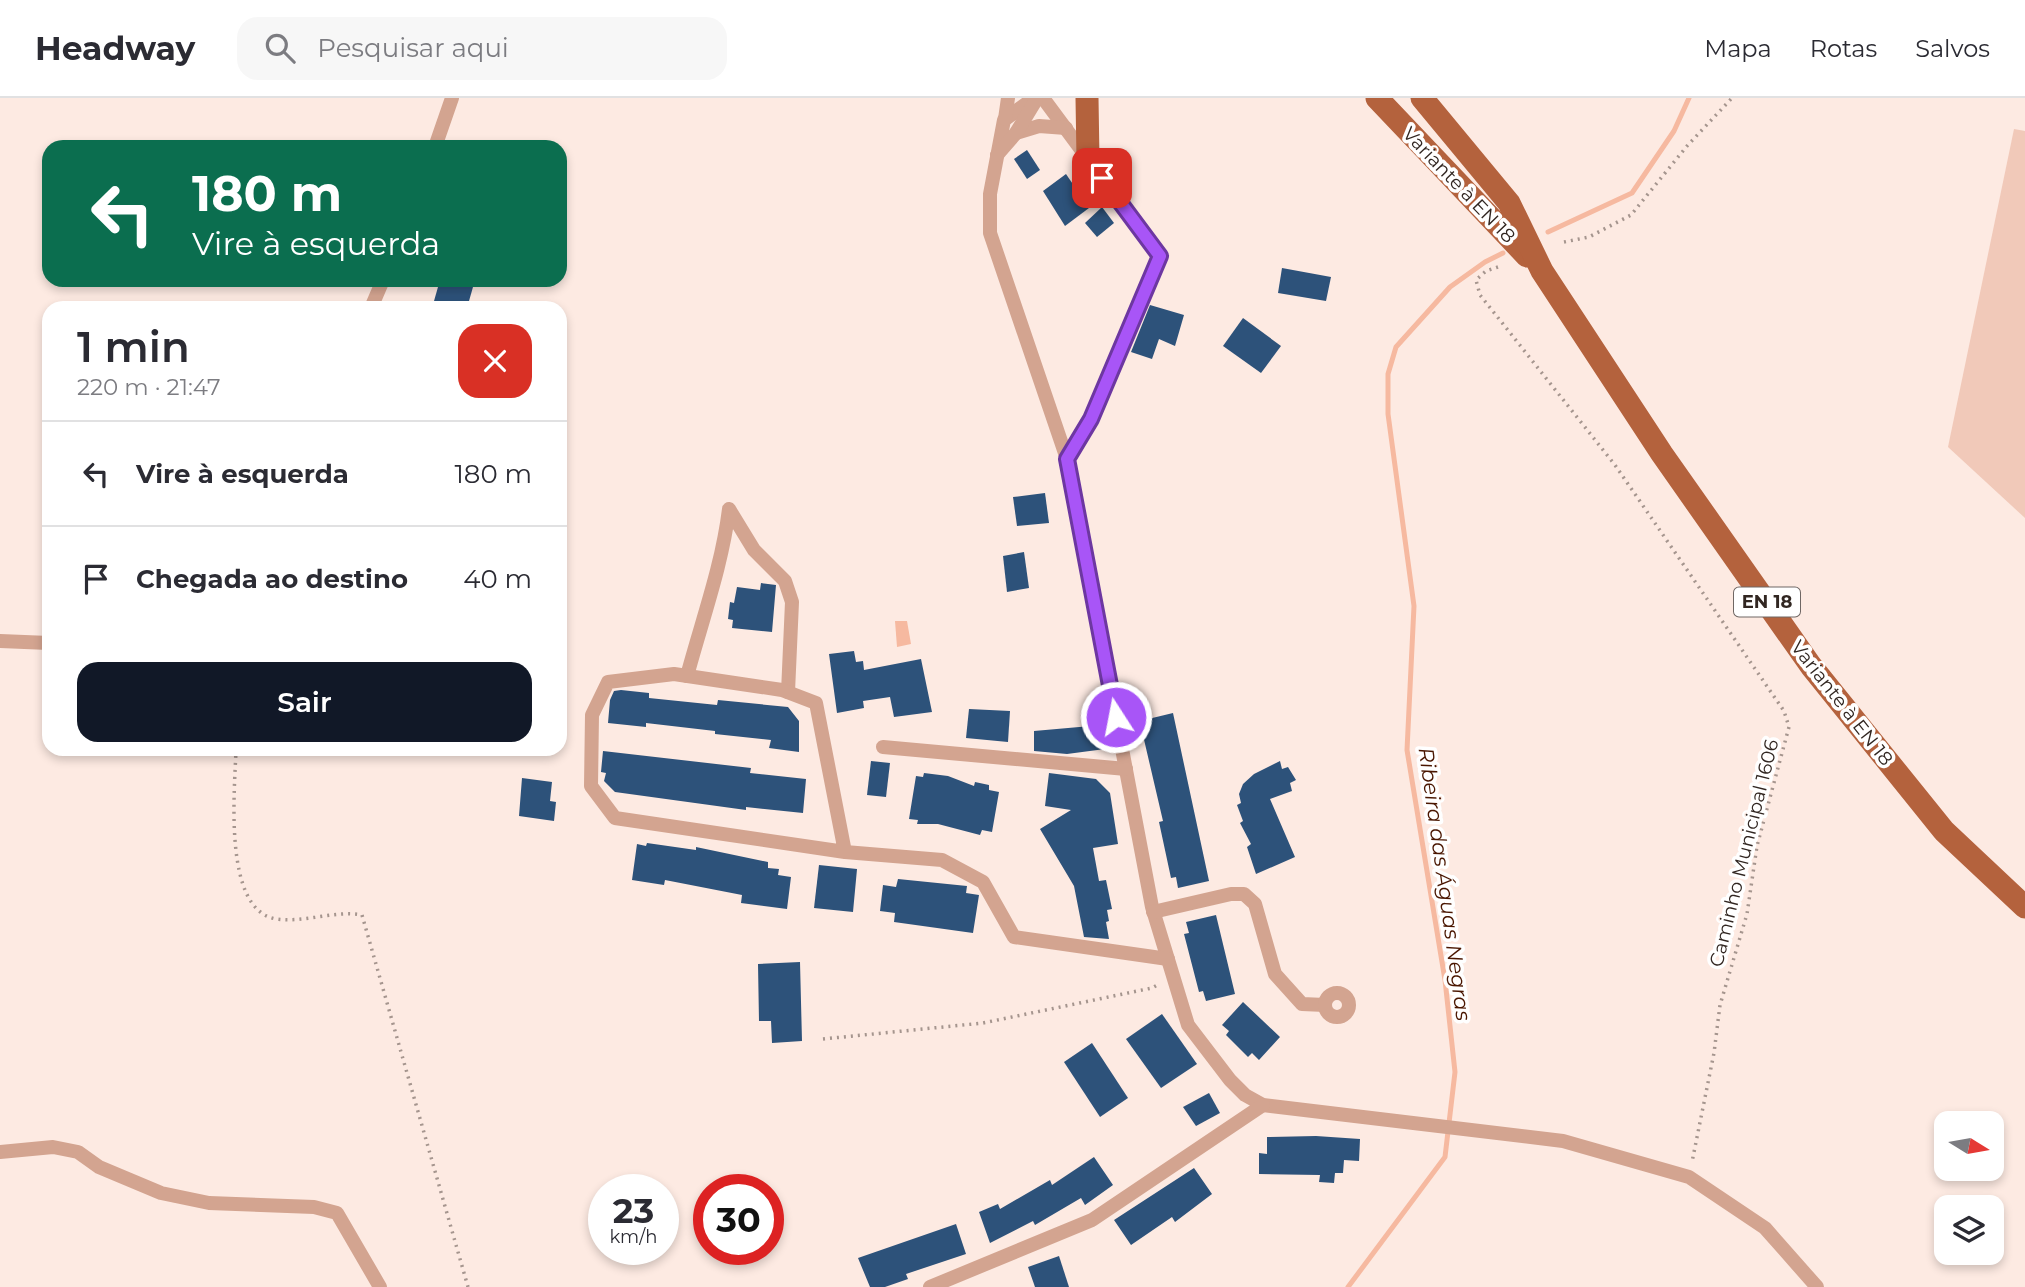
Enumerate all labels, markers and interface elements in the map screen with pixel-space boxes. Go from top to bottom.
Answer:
search box [237,17,727,80]
text: Headway [35,28,195,68]
icon: search [261,29,299,67]
text: Pesquisar aqui [317,32,509,64]
text: Mapa [1704,34,1772,63]
text: Rotas [1810,34,1877,63]
text: Salvos [1915,34,1990,63]
street label: Variante à EN 18 [1398,122,1520,248]
pin [1072,148,1132,208]
icon: arrive [1083,159,1121,197]
text: 180 m [192,164,342,223]
icon: left [77,168,168,259]
text: Vire à esquerda [192,224,440,263]
text: 1 min [77,321,190,373]
button: close [458,324,532,398]
text: 220 m · 21:47 [77,373,220,401]
icon: left [77,455,115,493]
text: Vire à esquerda [136,458,349,490]
text: 180 m [454,458,532,490]
icon: arrive [77,560,115,598]
text: Chegada ao destino [136,563,408,595]
text: 40 m [463,563,532,595]
road number: EN 18 [1734,588,1800,616]
street label: Variante à EN 18 [1786,636,1898,770]
button: Sair [77,662,532,742]
position arrow [1079,680,1153,754]
street label: Caminho Municipal 1606 [1705,737,1783,969]
water label: Ribeira das Águas Negras [1413,746,1477,1022]
north arrow [1934,1111,2004,1181]
map controls [1934,1111,2004,1265]
speed limit sign: 30 [693,1174,784,1265]
text: 23 [613,1189,654,1232]
button: layers [1934,1195,2004,1265]
text: km/h [609,1226,658,1248]

